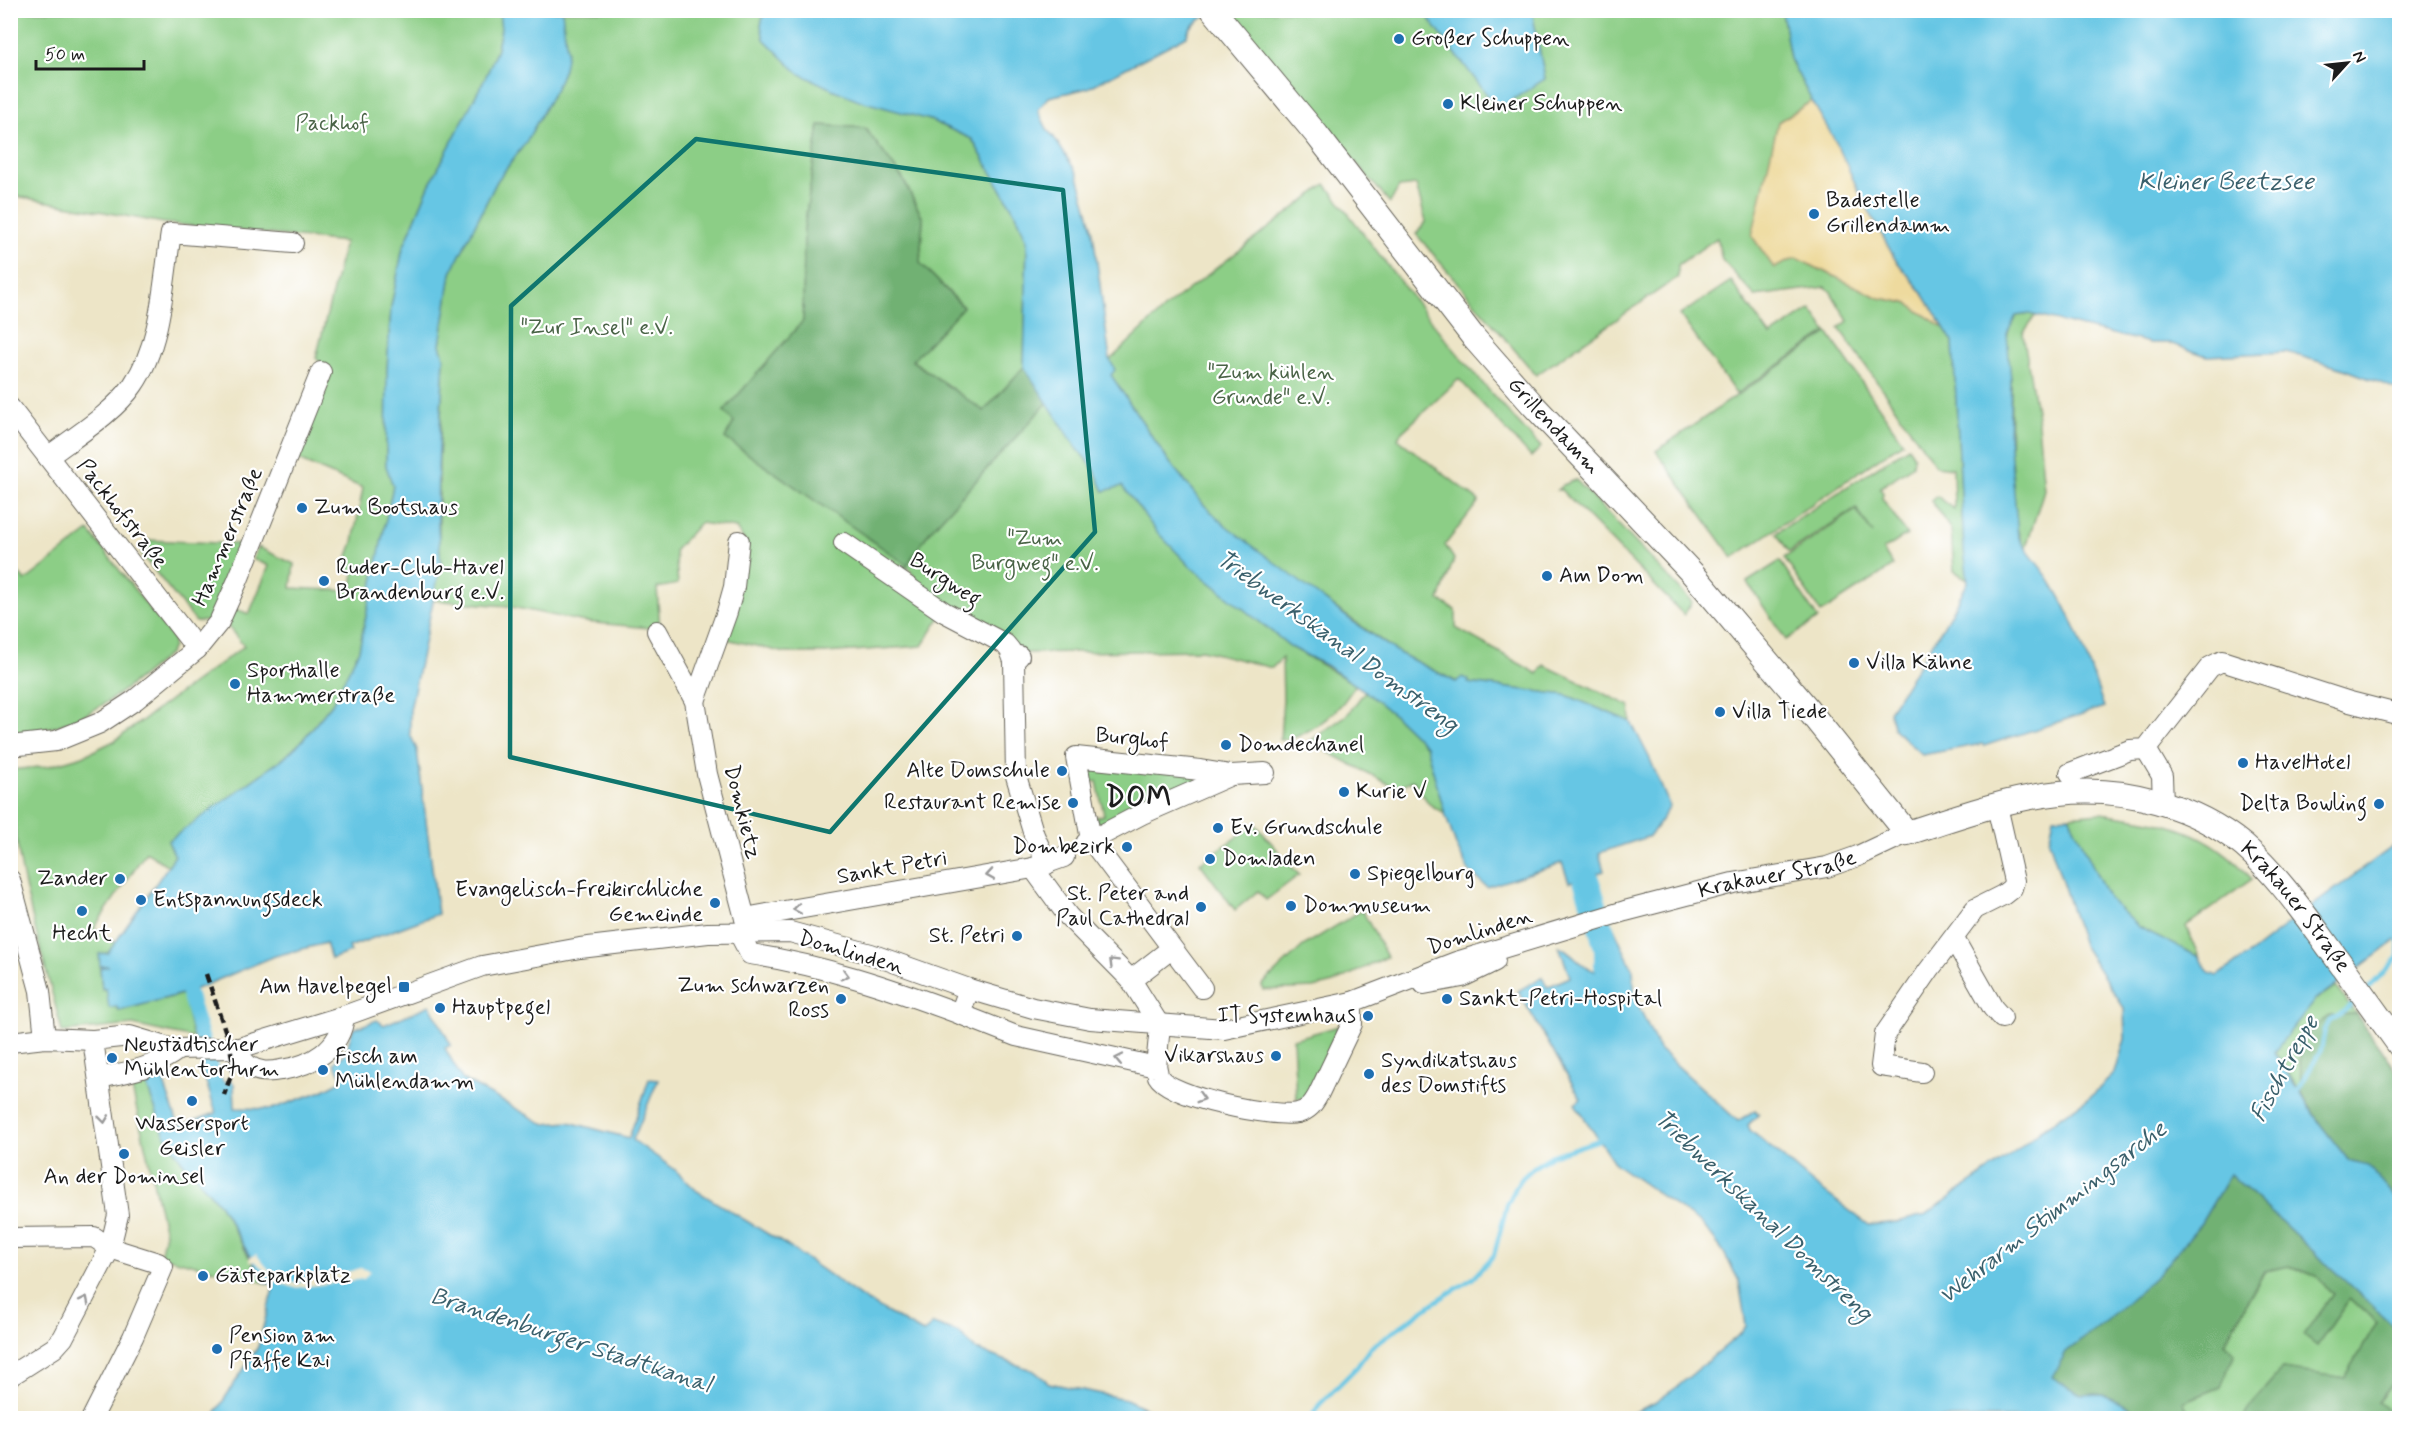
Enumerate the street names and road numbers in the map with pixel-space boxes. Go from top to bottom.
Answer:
street label: Grillendamm [1501,371,1606,481]
street label: Packhofstraße [70,453,174,575]
street label: Hammerstraße [186,463,270,611]
street label: Burgweg [902,546,986,616]
street label: Burghof [1094,721,1170,760]
street label: Domkietz [717,762,767,862]
street label: Krakauer Straße [2234,835,2357,978]
street label: Krakauer Straße [1695,844,1860,905]
street label: Sankt Petri [835,845,949,891]
street label: Domlinden [1424,902,1536,962]
street label: Domlinden [795,925,907,981]

